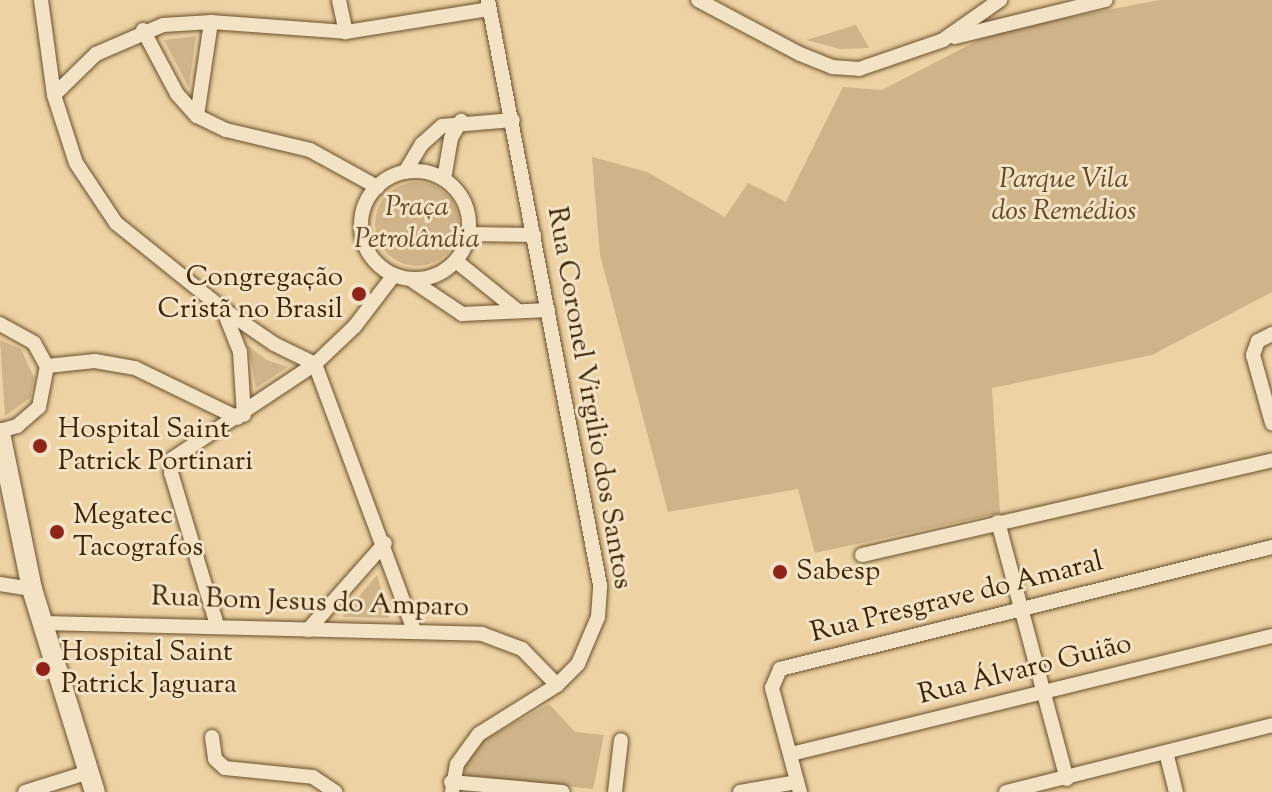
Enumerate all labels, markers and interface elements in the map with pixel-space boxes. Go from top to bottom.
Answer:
park label: Parque Vila dos Remédios [992,163,1136,229]
park label: Praça Petrolândia [354,191,480,257]
street label: Rua Coronel Virgilio dos Santos [539,204,639,592]
place label: Congregação Cristã no Brasil [158,261,343,327]
marker: Congregação Cristã no Brasil [350,285,368,303]
place label: Hospital Saint Patrick Portinari [58,413,253,479]
marker: Hospital Saint Patrick Portinari [29,435,51,457]
place label: Megatec Tacografos [73,499,203,565]
marker: Megatec Tacografos [48,523,66,541]
street label: Rua Presgrave do Amaral [807,545,1107,651]
place label: Sabesp [796,555,880,589]
marker: Sabesp [771,563,789,581]
street label: Rua Bom Jesus do Amparo [151,581,469,625]
street label: Rua Álvaro Guião [915,627,1135,713]
place label: Hospital Saint Patrick Jaguara [61,636,237,702]
marker: Hospital Saint Patrick Jaguara [32,658,54,680]

